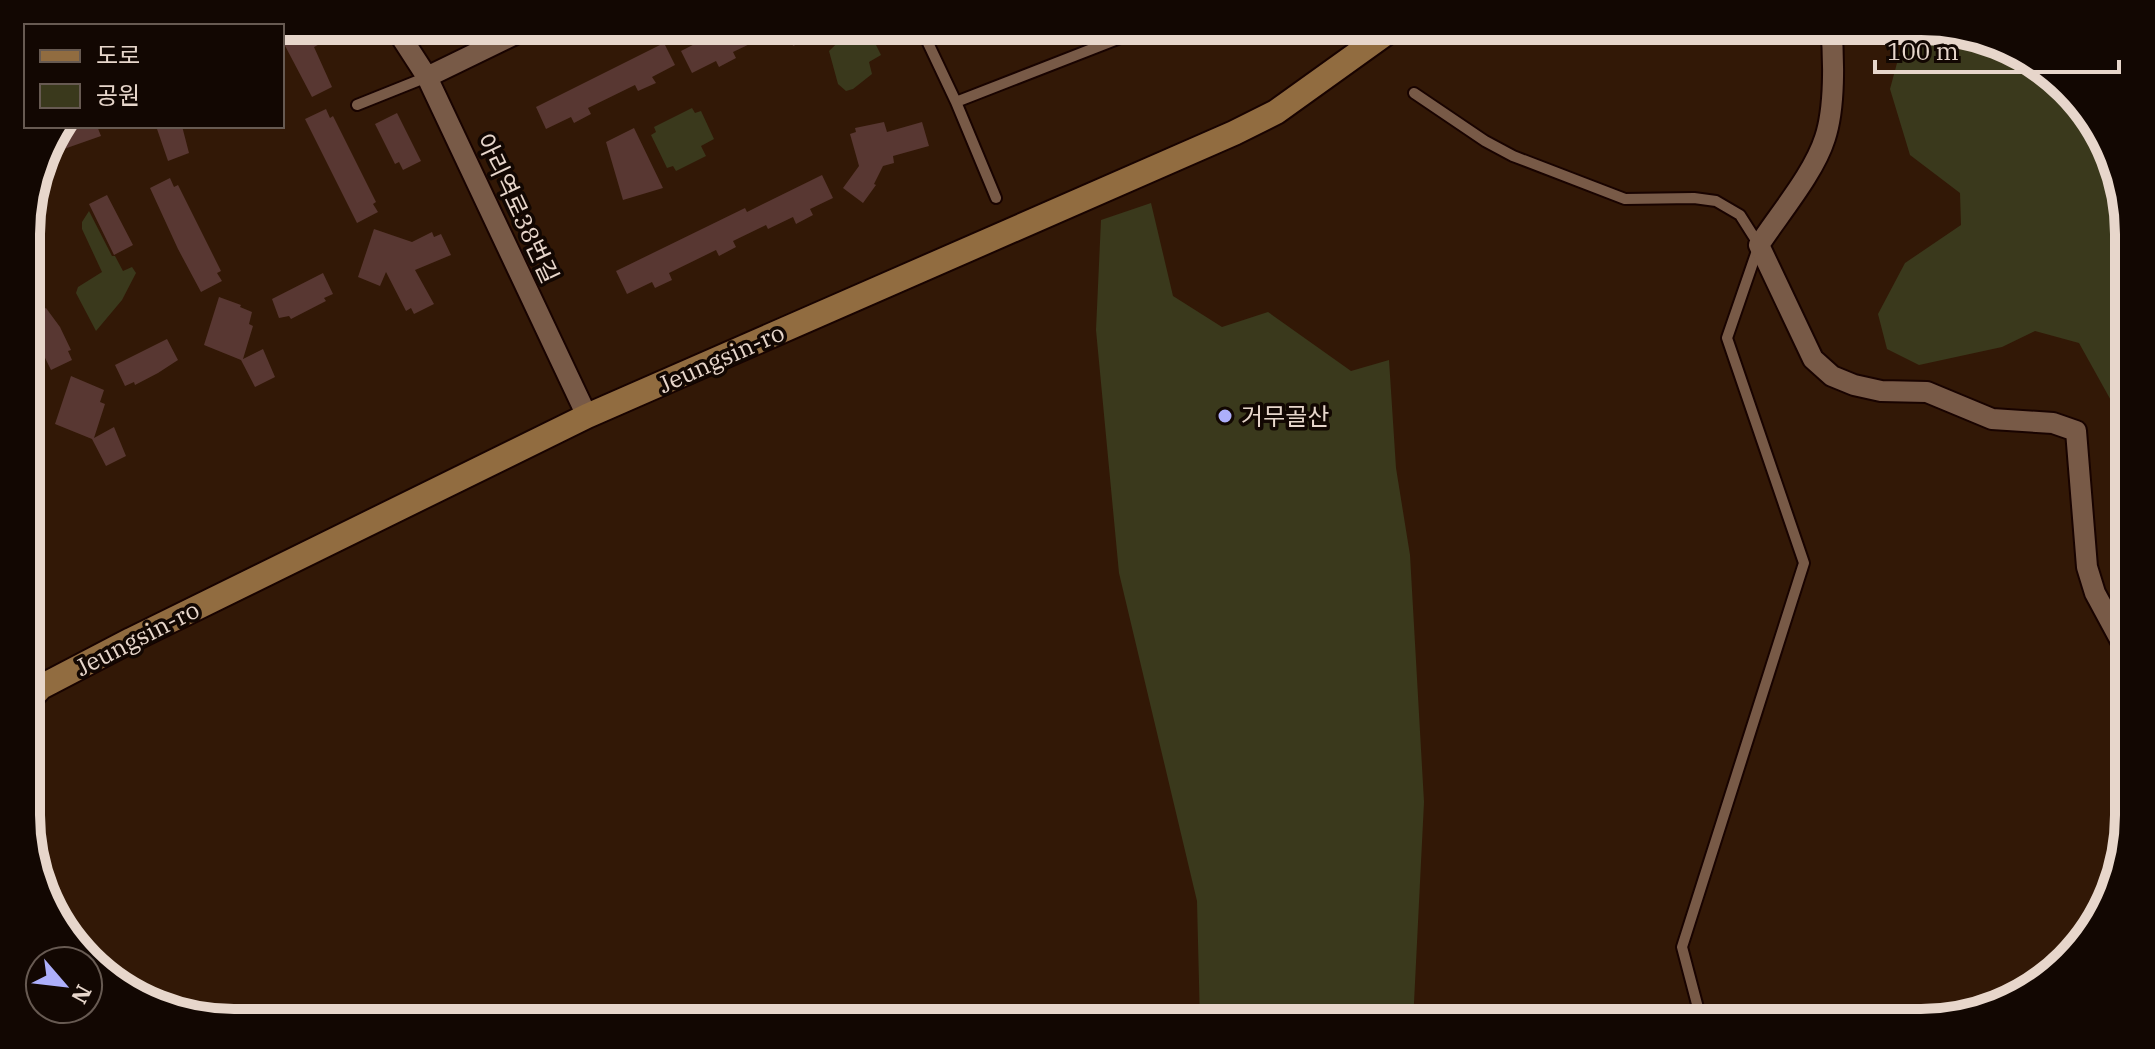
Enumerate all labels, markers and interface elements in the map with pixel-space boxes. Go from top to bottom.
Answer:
legend [24,24,284,128]
scale bar [1875,24,2119,74]
text: 100 m [1887,35,1959,67]
text: 도로 [96,39,140,71]
text: 공원 [96,79,140,111]
street label: 아리역로38번길 [469,128,567,288]
street label: Jeungsin-ro [653,316,789,400]
place label: 거무골산 [1241,400,1329,432]
marker: 거무골산 [1216,407,1234,425]
street label: Jeungsin-ro [70,593,204,683]
north arrow [24,945,104,1025]
text: N [65,980,99,1009]

